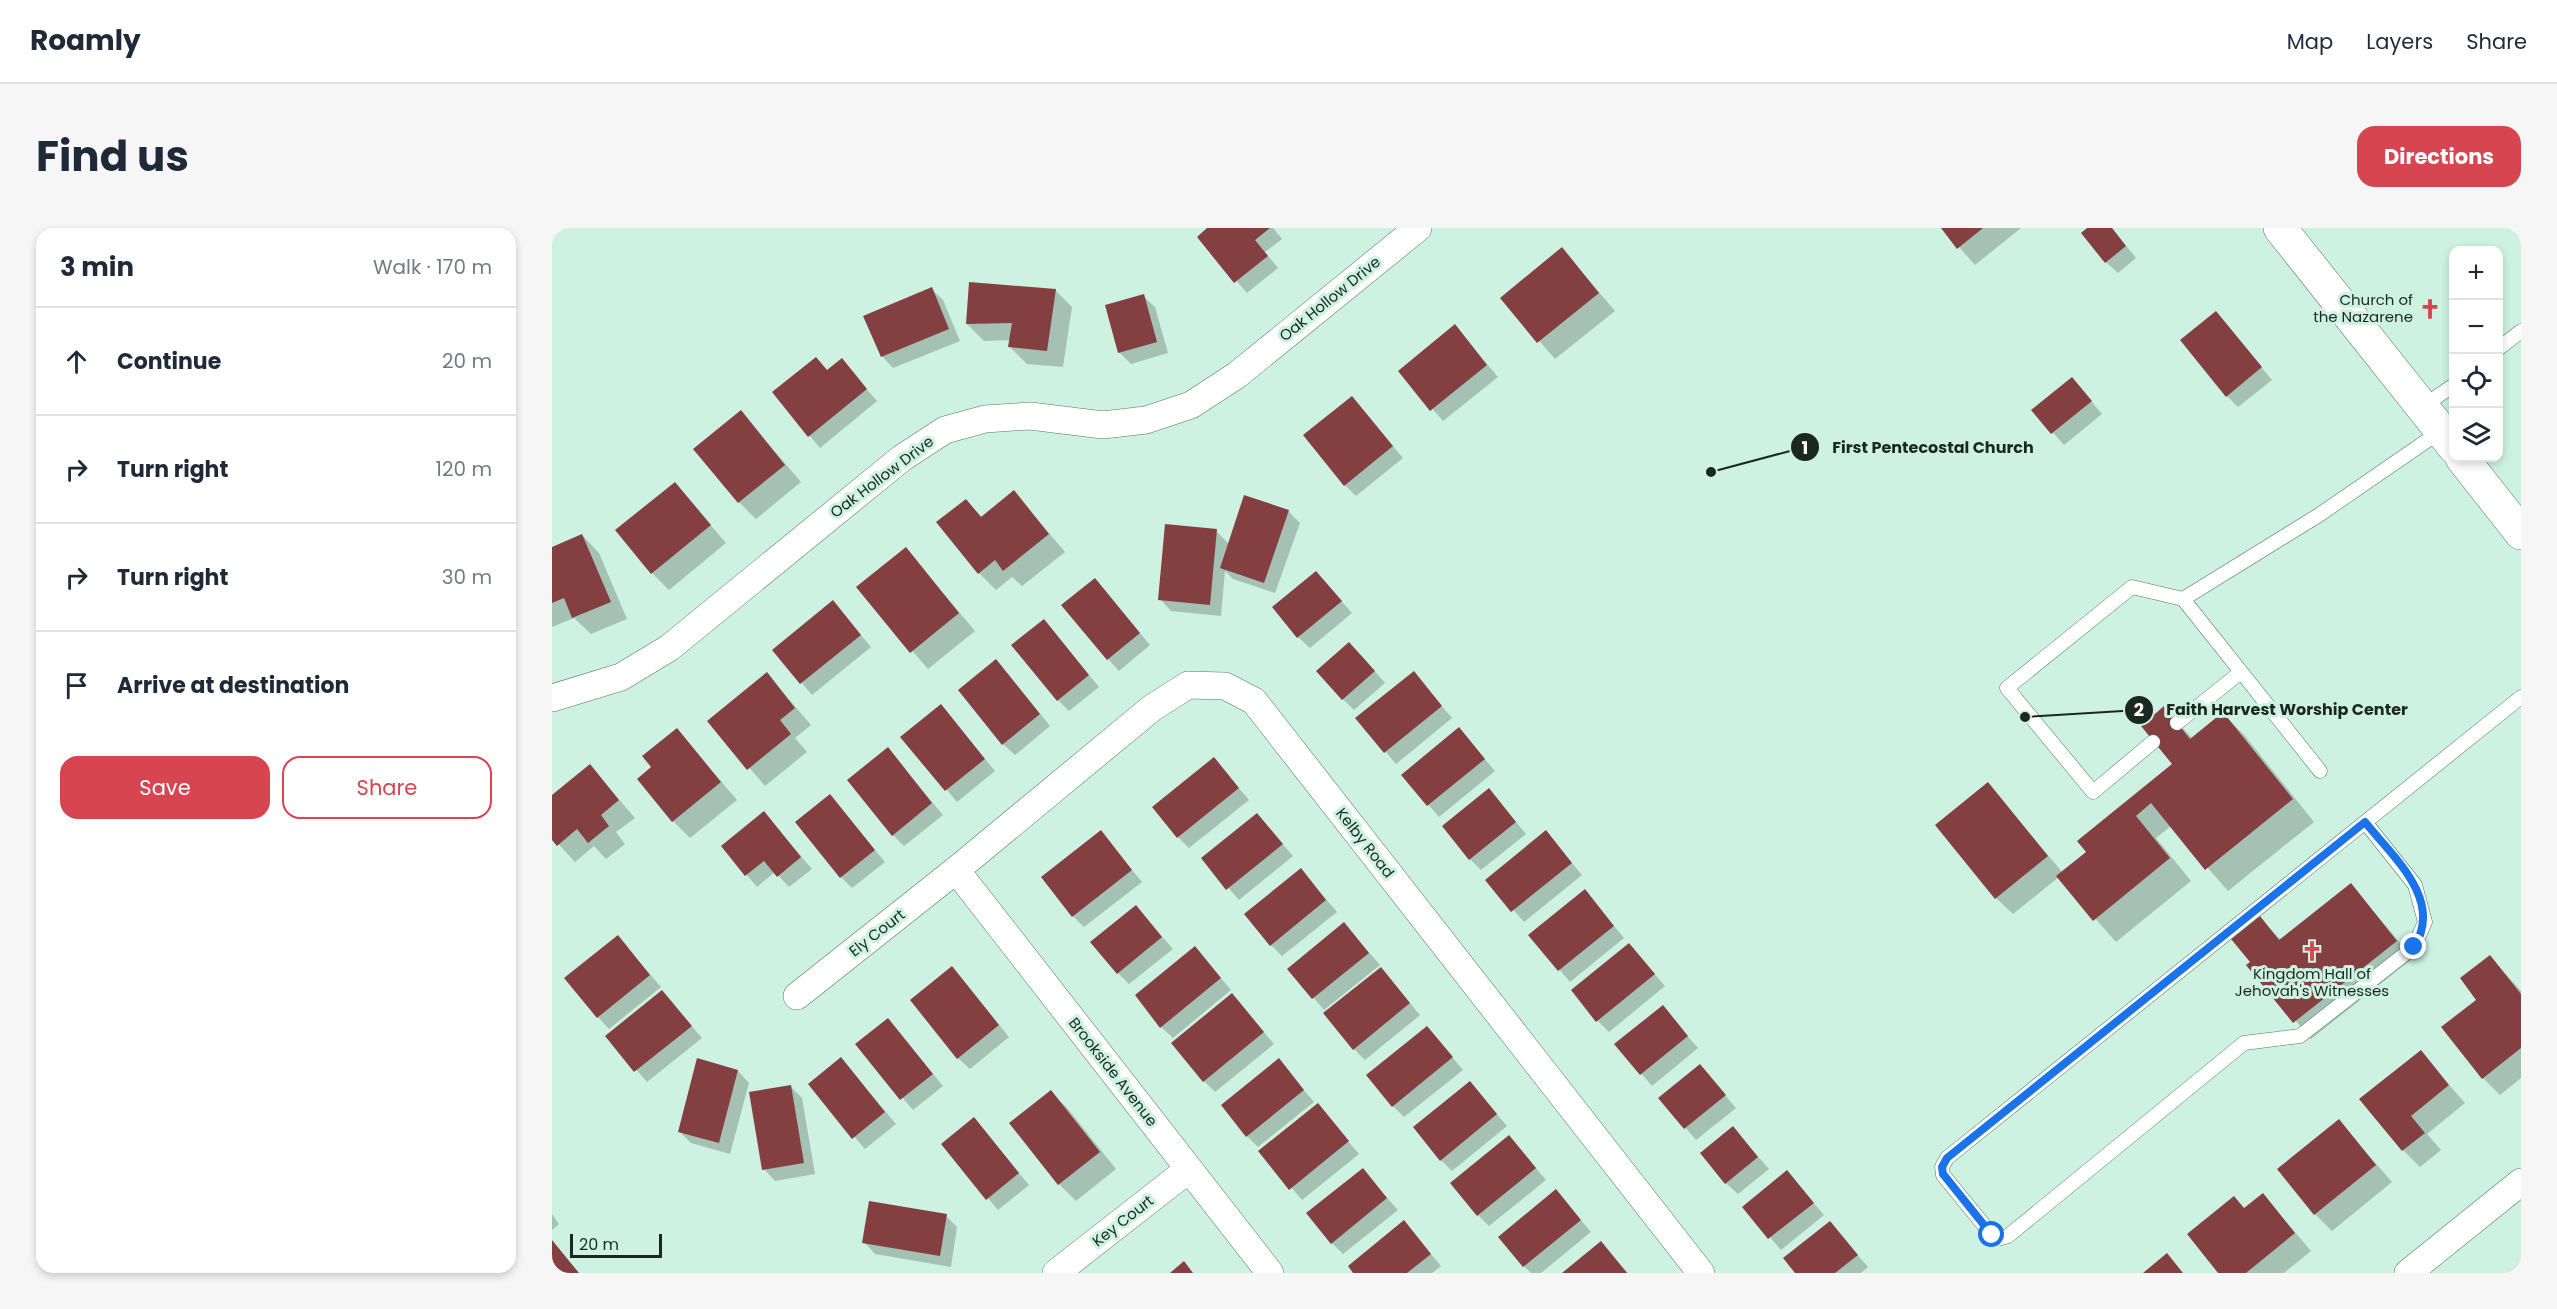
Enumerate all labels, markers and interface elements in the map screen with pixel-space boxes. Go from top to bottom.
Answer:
text: Roamly [30,21,141,60]
text: Map [2287,27,2333,56]
text: Layers [2366,27,2433,56]
text: Share [2466,27,2527,56]
button: Directions [2357,126,2521,187]
text: Find us [36,127,189,186]
map controls [2449,246,2503,462]
button: + [2449,246,2503,300]
text: 3 min [60,249,134,285]
street label: Oak Hollow Drive [1275,251,1385,346]
text: Walk · 170 m [373,253,492,281]
place label: Church of the Nazarene [2313,289,2413,327]
church icon: Church of the Nazarene [2418,297,2442,321]
button: − [2449,300,2503,354]
icon: ahead [60,345,93,378]
text: Continue [117,346,221,377]
text: 20 m [442,347,492,375]
button: locate [2449,354,2503,408]
button: layers [2449,408,2503,462]
callout: First Pentecostal Church [1790,430,2046,464]
street label: Oak Hollow Drive [826,431,938,522]
text: 1 [1802,435,1808,460]
text: First Pentecostal Church [1832,436,2034,459]
icon: right [60,453,93,486]
text: Turn right [117,454,228,485]
text: 120 m [436,455,492,483]
icon: right [60,561,93,594]
text: Turn right [117,562,228,593]
text: 30 m [442,563,492,591]
icon: arrive [60,669,93,702]
text: Arrive at destination [117,670,349,701]
callout: Faith Harvest Worship Center [2124,693,2420,727]
text: 2 [2134,697,2144,722]
text: Faith Harvest Worship Center [2166,698,2408,721]
button: Save [60,756,270,819]
button: Share [282,756,492,819]
street label: Kelby Road [1331,803,1399,882]
street label: Ely Court [844,904,909,961]
route end [2400,933,2426,959]
church icon: Kingdom Hall of Jehovah's Witnesses [2300,939,2324,963]
place label: Kingdom Hall of Jehovah's Witnesses [2235,963,2389,1001]
street label: Brookside Avenue [1064,1013,1163,1131]
street label: Key Court [1088,1190,1158,1251]
route start [1978,1221,2004,1247]
scale bar [570,1231,662,1258]
text: 20 m [579,1233,619,1256]

